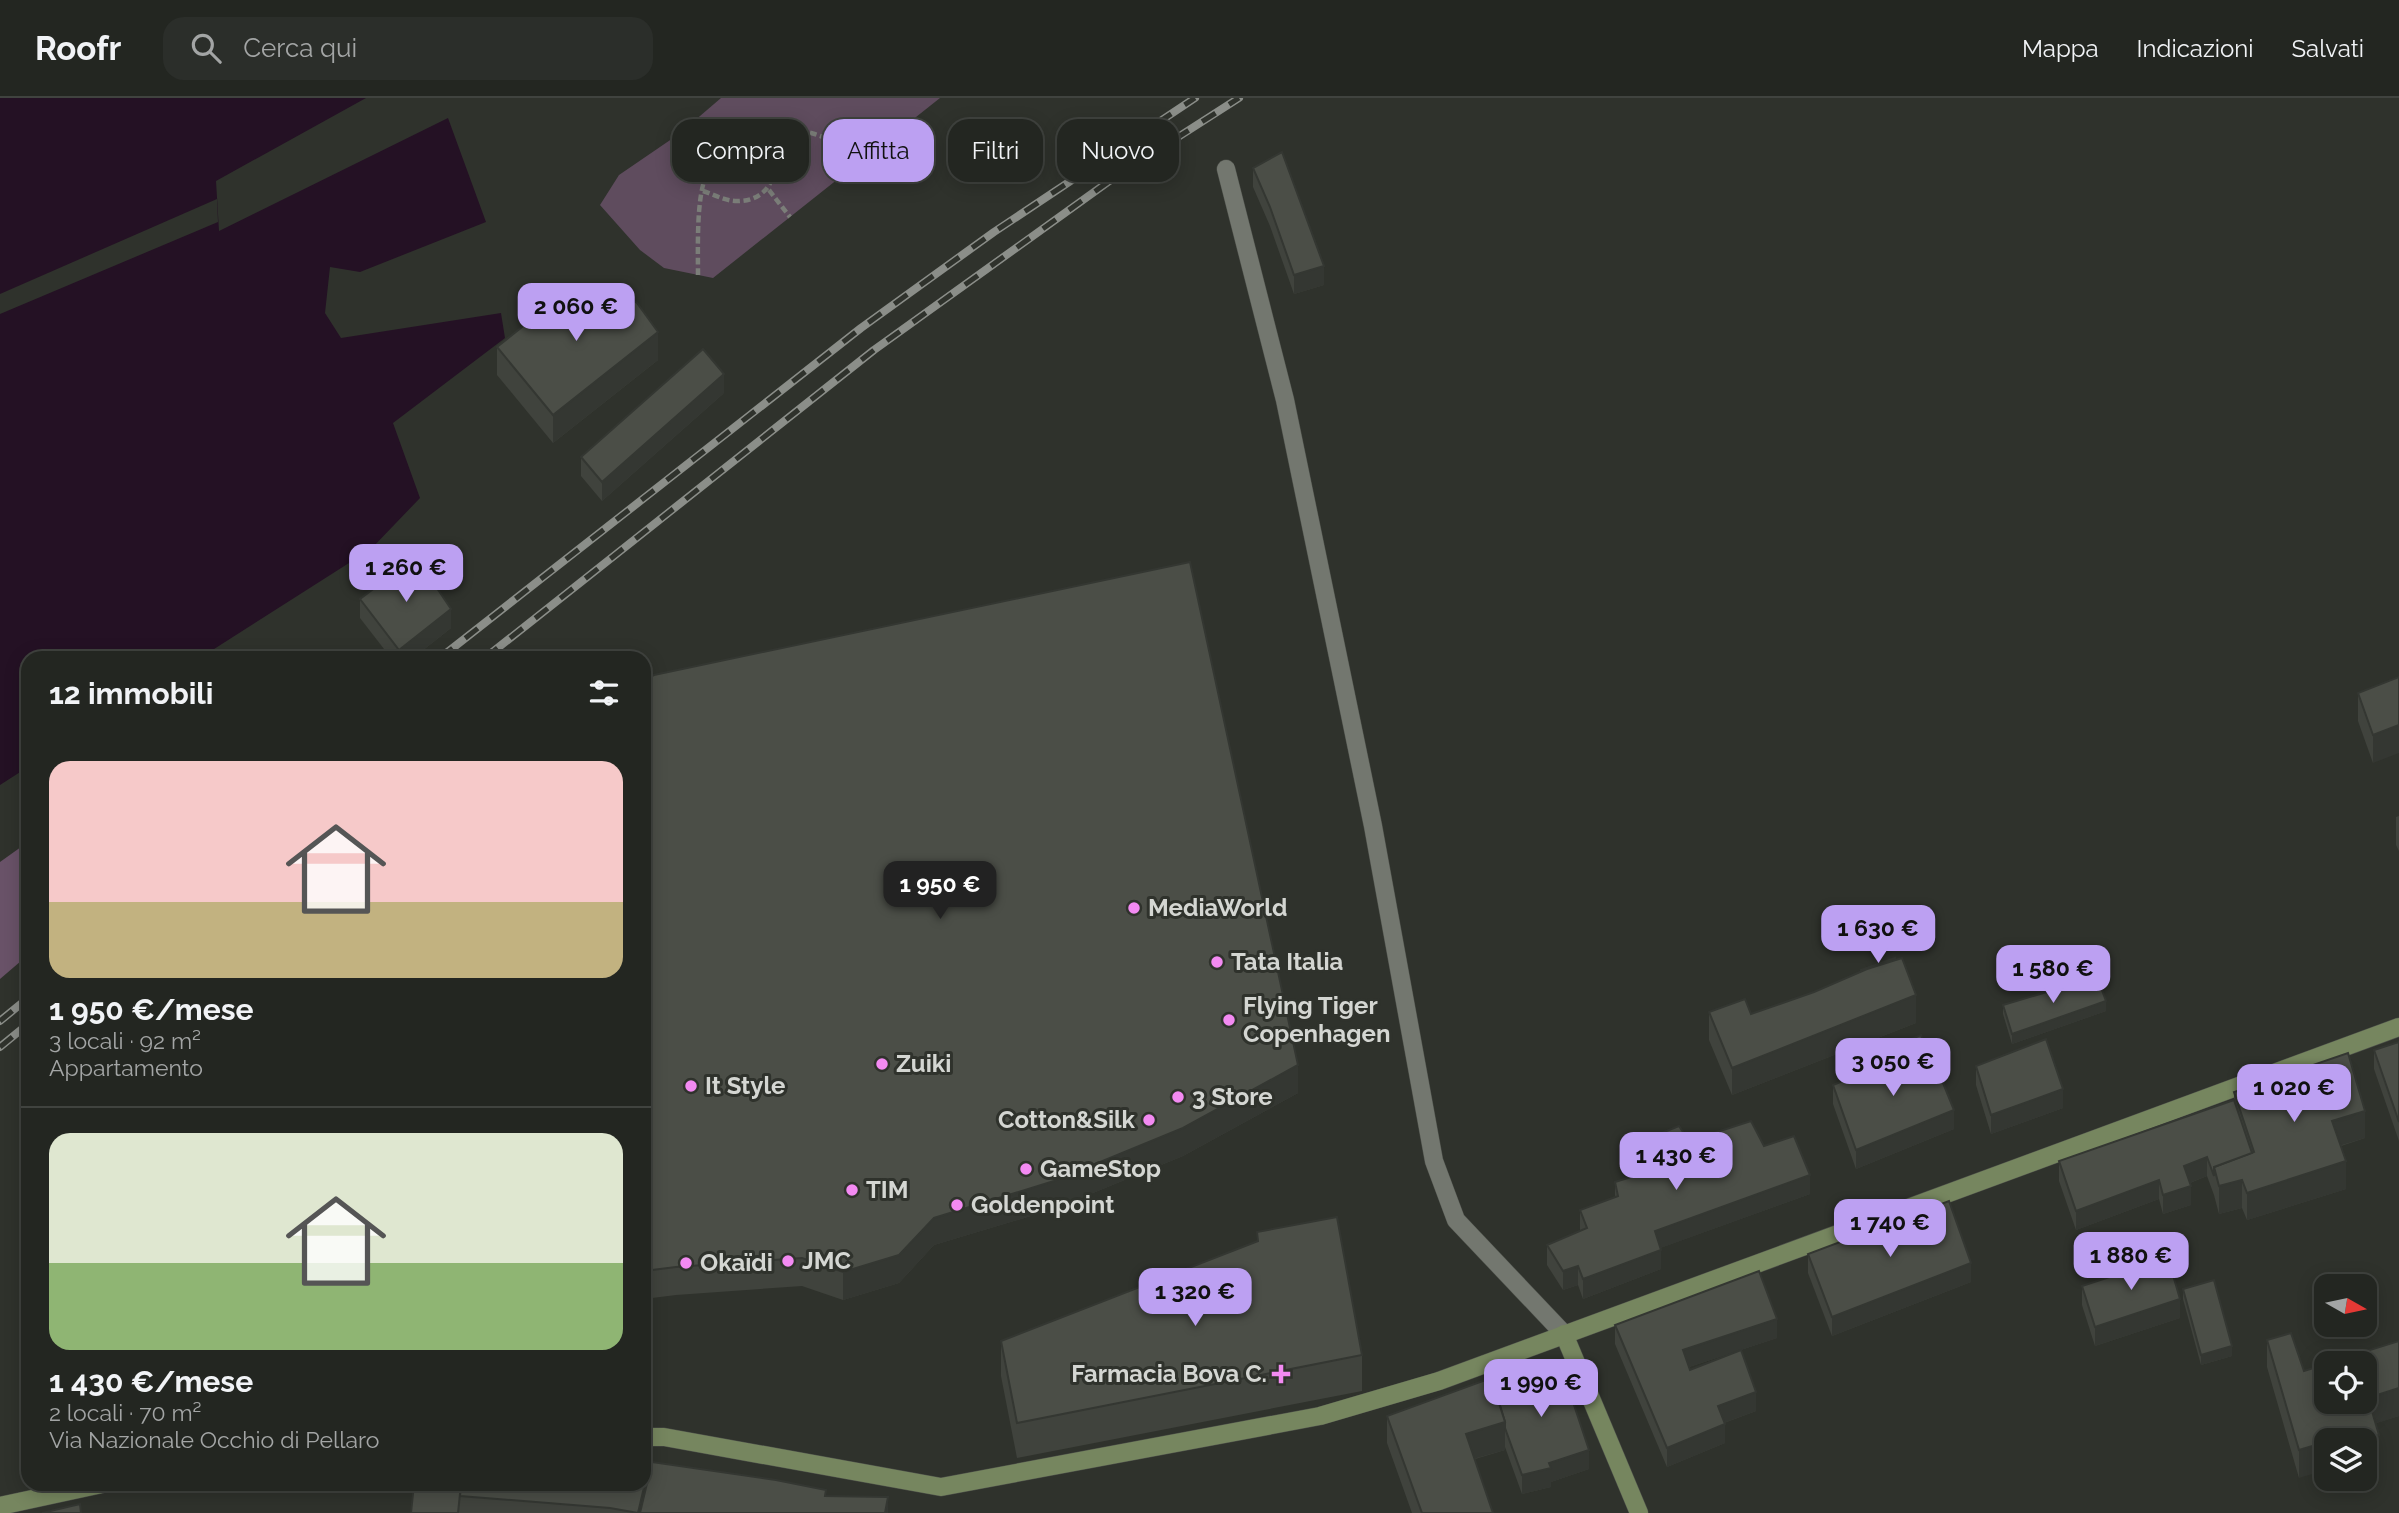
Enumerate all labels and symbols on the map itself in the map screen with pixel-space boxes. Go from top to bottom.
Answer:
pin: 2 060 € [511,284,641,343]
pin: 1 260 € [341,545,471,604]
pin: 1 950 € [875,862,1005,921]
place label: MediaWorld [1148,893,1287,922]
marker: MediaWorld [1126,900,1142,916]
pin: 1 630 € [1813,906,1943,965]
pin: 1 580 € [1988,946,2118,1005]
place label: Tata Italia [1231,947,1344,976]
marker: Tata Italia [1209,954,1225,970]
place label: Flying Tiger Copenhagen [1243,991,1390,1048]
marker: Flying Tiger Copenhagen [1221,1012,1237,1028]
pin: 3 050 € [1828,1038,1958,1098]
place label: Zuiki [896,1049,951,1078]
marker: Zuiki [874,1056,890,1072]
pin: 1 020 € [2229,1065,2359,1124]
place label: It Style [705,1071,785,1100]
marker: It Style [683,1078,699,1094]
place label: 3 Store [1192,1082,1273,1111]
marker: 3 Store [1170,1089,1186,1105]
place label: Cotton&Silk [998,1105,1136,1134]
marker: Cotton&Silk [1141,1112,1157,1128]
pin: 1 430 € [1611,1132,1741,1192]
place label: GameStop [1040,1154,1161,1183]
marker: GameStop [1018,1161,1034,1177]
place label: TIM [866,1175,908,1204]
marker: TIM [844,1182,860,1198]
place label: Goldenpoint [971,1190,1114,1219]
marker: Goldenpoint [949,1197,965,1213]
pin: 1 740 € [1825,1200,1955,1259]
pin: 1 880 € [2066,1232,2196,1292]
place label: JMC [802,1246,852,1275]
place label: Okaïdi [700,1248,773,1277]
marker: JMC [780,1253,796,1269]
marker: Okaïdi [678,1255,694,1271]
pin: 1 320 € [1130,1268,1260,1328]
north arrow [2314,1274,2376,1337]
place label: Farmacia Bova C. [1071,1359,1267,1388]
pin: 1 990 € [1476,1360,1606,1419]
marker: Farmacia Bova C. [1273,1366,1289,1382]

